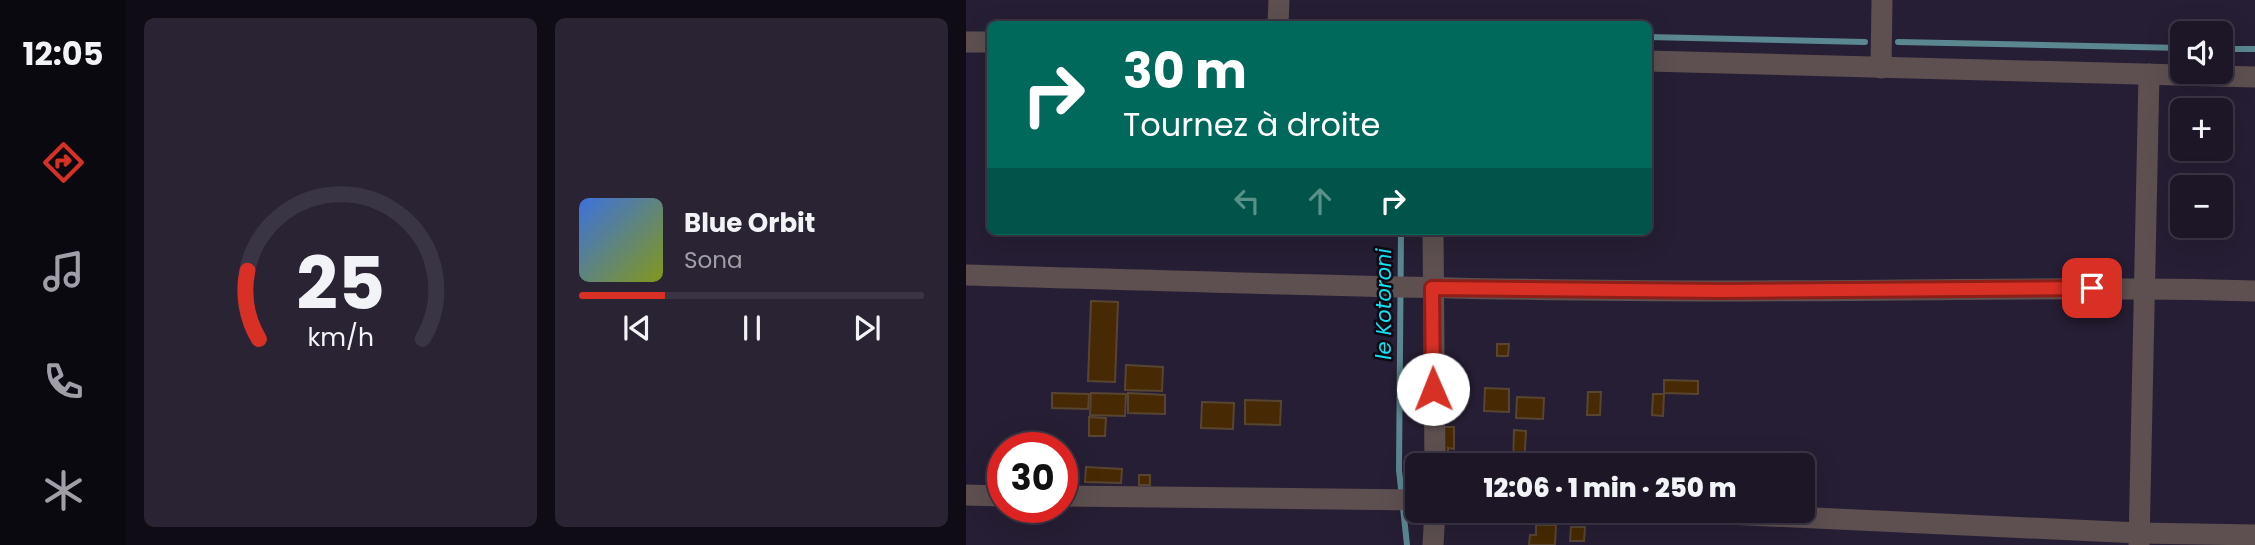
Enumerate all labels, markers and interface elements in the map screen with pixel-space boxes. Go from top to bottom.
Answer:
map controls [2170,21,2233,238]
button: sound [2170,21,2233,84]
text: 12:05 [22,31,104,76]
text: 30 m [1123,37,1247,105]
icon: right [1008,49,1099,140]
button: + [2170,98,2233,161]
text: Tournez à droite [1123,102,1380,147]
icon: directions [39,138,88,187]
button: − [2170,175,2233,238]
icon: left [1228,182,1266,220]
icon: ahead [1301,182,1339,220]
icon: right [1374,182,1412,220]
text: Blue Orbit [684,205,815,241]
text: 25 [296,233,385,334]
text: Sona [684,244,743,276]
icon: music [39,247,88,296]
water label: le Kotoroni [1369,247,1398,360]
pin [2062,258,2122,318]
icon: arrive [2073,269,2111,307]
icon: previous [618,309,656,347]
icon: pause [733,309,771,347]
icon: next [848,309,886,347]
text: km/h [307,319,374,354]
position arrow [1396,352,1470,426]
icon: phone [39,357,88,406]
speed limit sign: 30 [987,432,1078,523]
icon: climate [39,466,88,515]
text: 12:06 · 1 min · 250 m [1483,470,1737,506]

